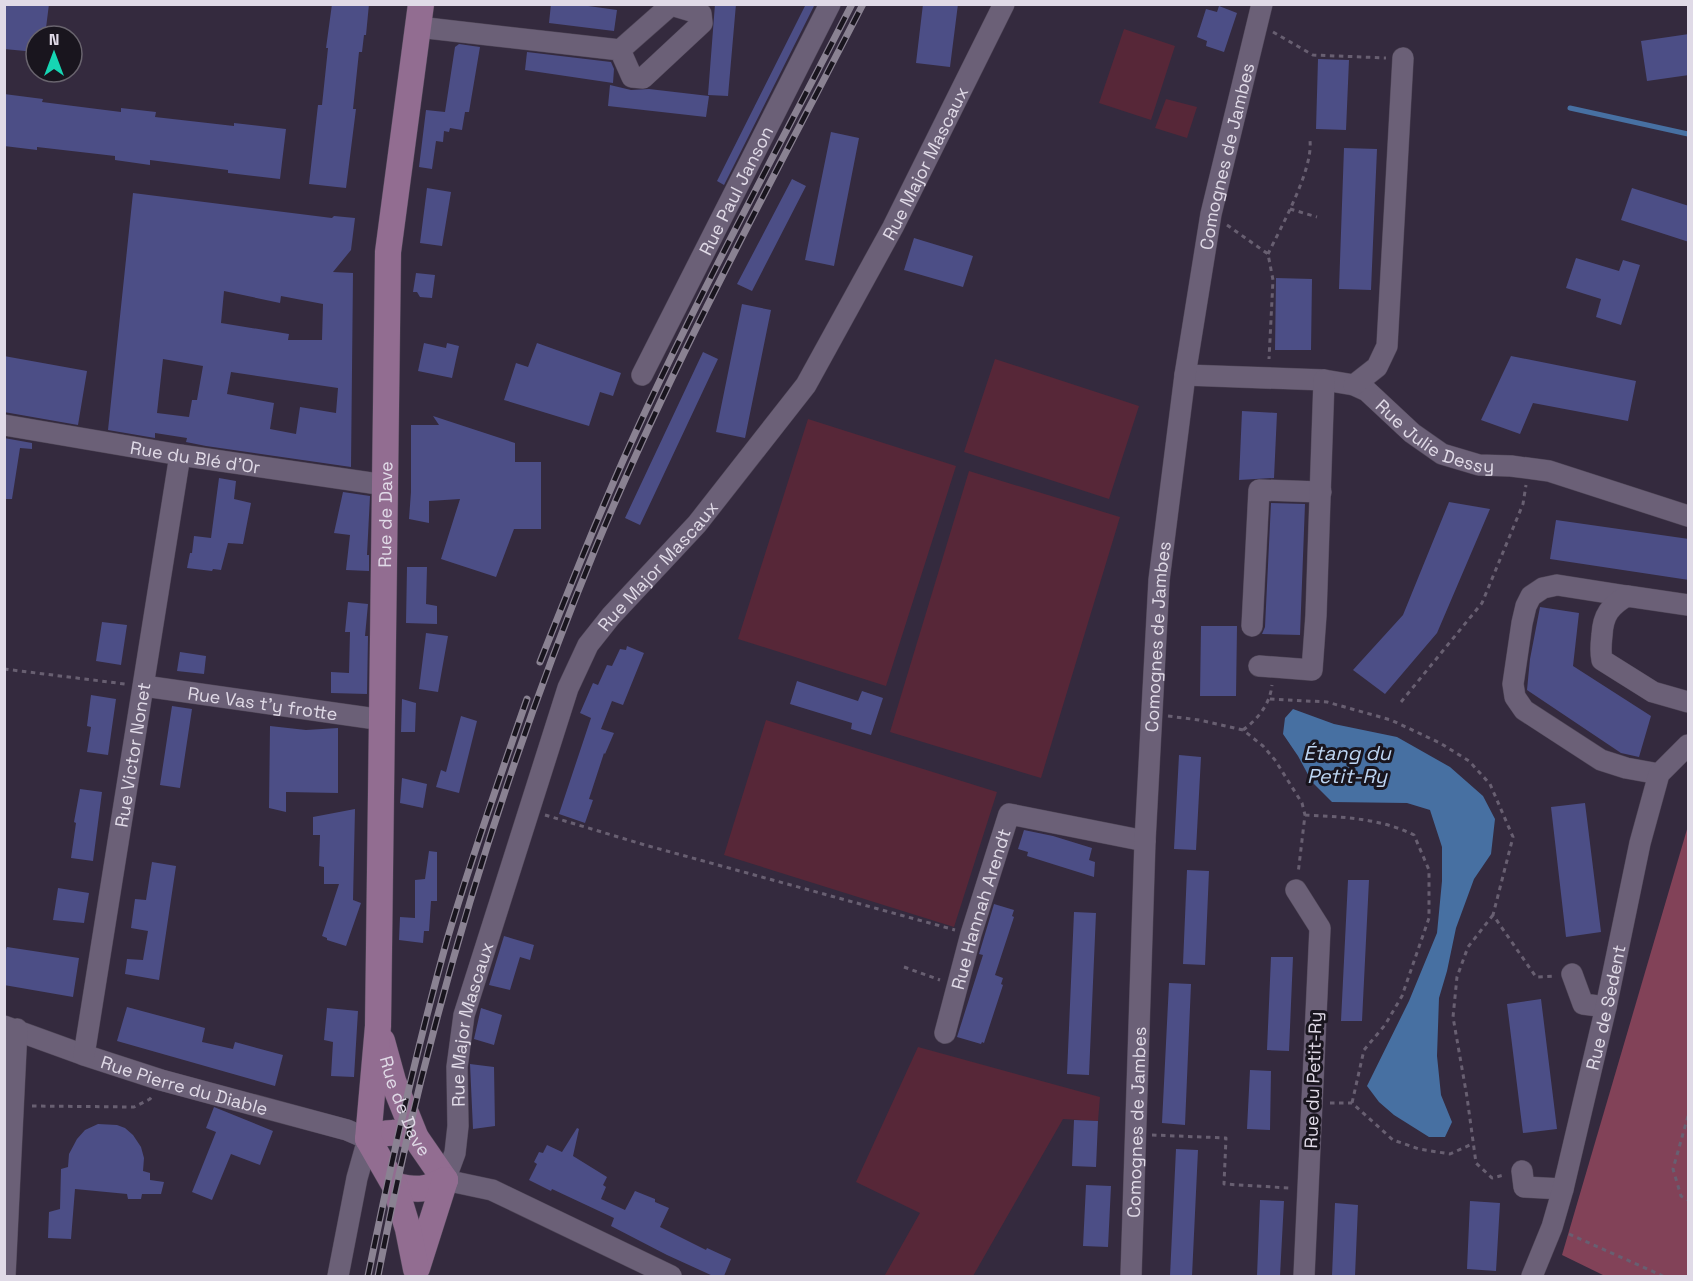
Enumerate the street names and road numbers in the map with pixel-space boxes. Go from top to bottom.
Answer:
street label: Comognes de Jambes [1194,60,1259,251]
street label: Rue Major Mascaux [877,82,973,244]
street label: Rue Paul Janson [693,122,778,259]
street label: Rue Julie Dessy [1371,394,1495,477]
street label: Rue du Blé d'Or [129,435,262,478]
street label: Rue de Dave [372,461,397,568]
street label: Rue Major Mascaux [592,496,723,636]
street label: Comognes de Jambes [1139,540,1175,733]
street label: Rue Victor Nonet [109,681,155,829]
street label: Rue Vas t'y frotte [186,681,339,725]
street label: Rue Hannah Arendt [945,825,1015,992]
street label: Rue Major Mascaux [445,939,498,1107]
street label: Rue de Sedent [1580,943,1630,1072]
street label: Rue du Petit-Ry [1299,1011,1327,1149]
street label: Comognes de Jambes [1121,1026,1151,1218]
street label: Rue Pierre du Diable [98,1050,271,1120]
street label: Rue de Dave [375,1053,436,1160]

